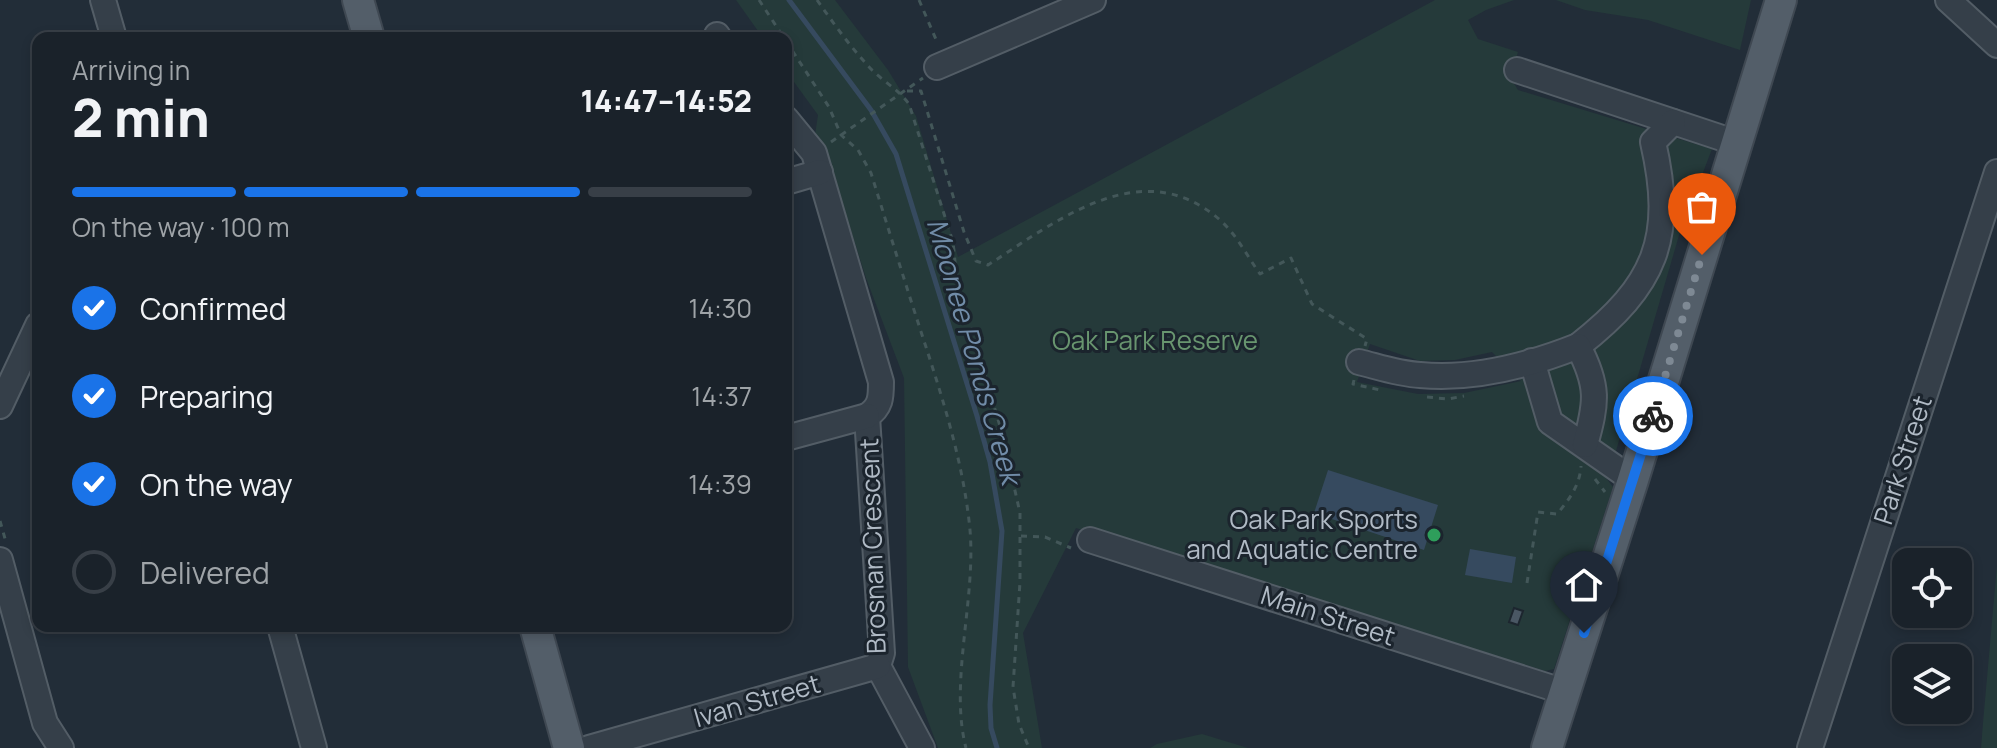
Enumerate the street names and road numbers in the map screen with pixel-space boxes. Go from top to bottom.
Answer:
street label: Park Street [1864,391,1940,529]
street label: Brosnan Crescent [850,438,894,654]
street label: Main Street [1256,576,1400,654]
street label: Ivan Street [689,665,824,735]

